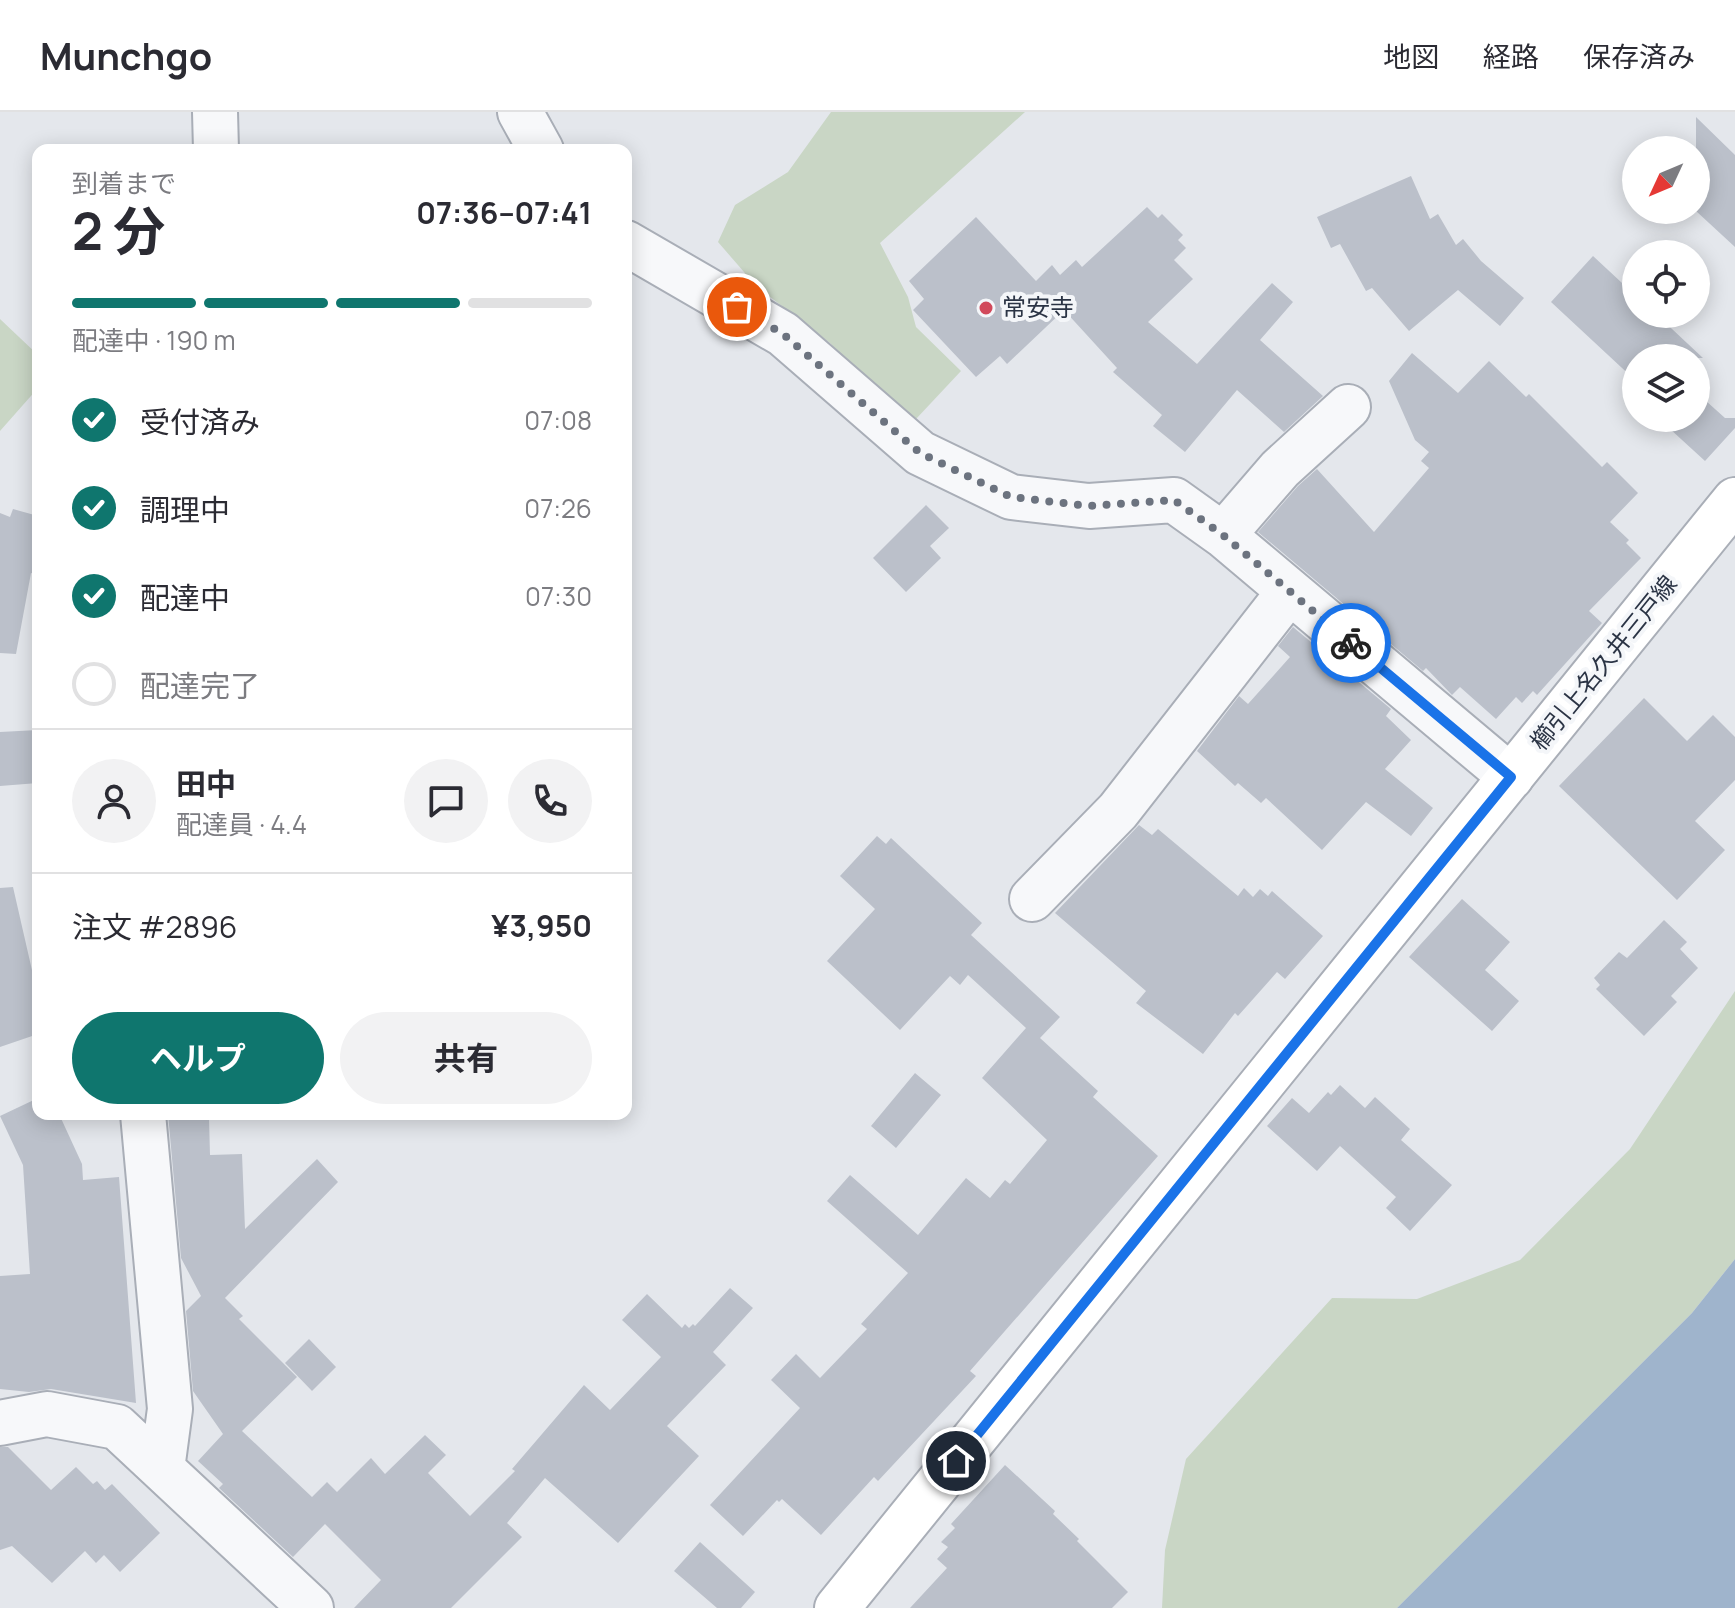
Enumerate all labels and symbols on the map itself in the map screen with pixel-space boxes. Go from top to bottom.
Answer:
north arrow [1622,136,1710,224]
pin [703,273,771,341]
place label: 常安寺 [1002,290,1074,323]
marker: 常安寺 [977,299,995,317]
street label: 櫛引上名久井三戸線 [1522,568,1684,756]
courier [1311,603,1391,683]
pin [922,1427,990,1495]

